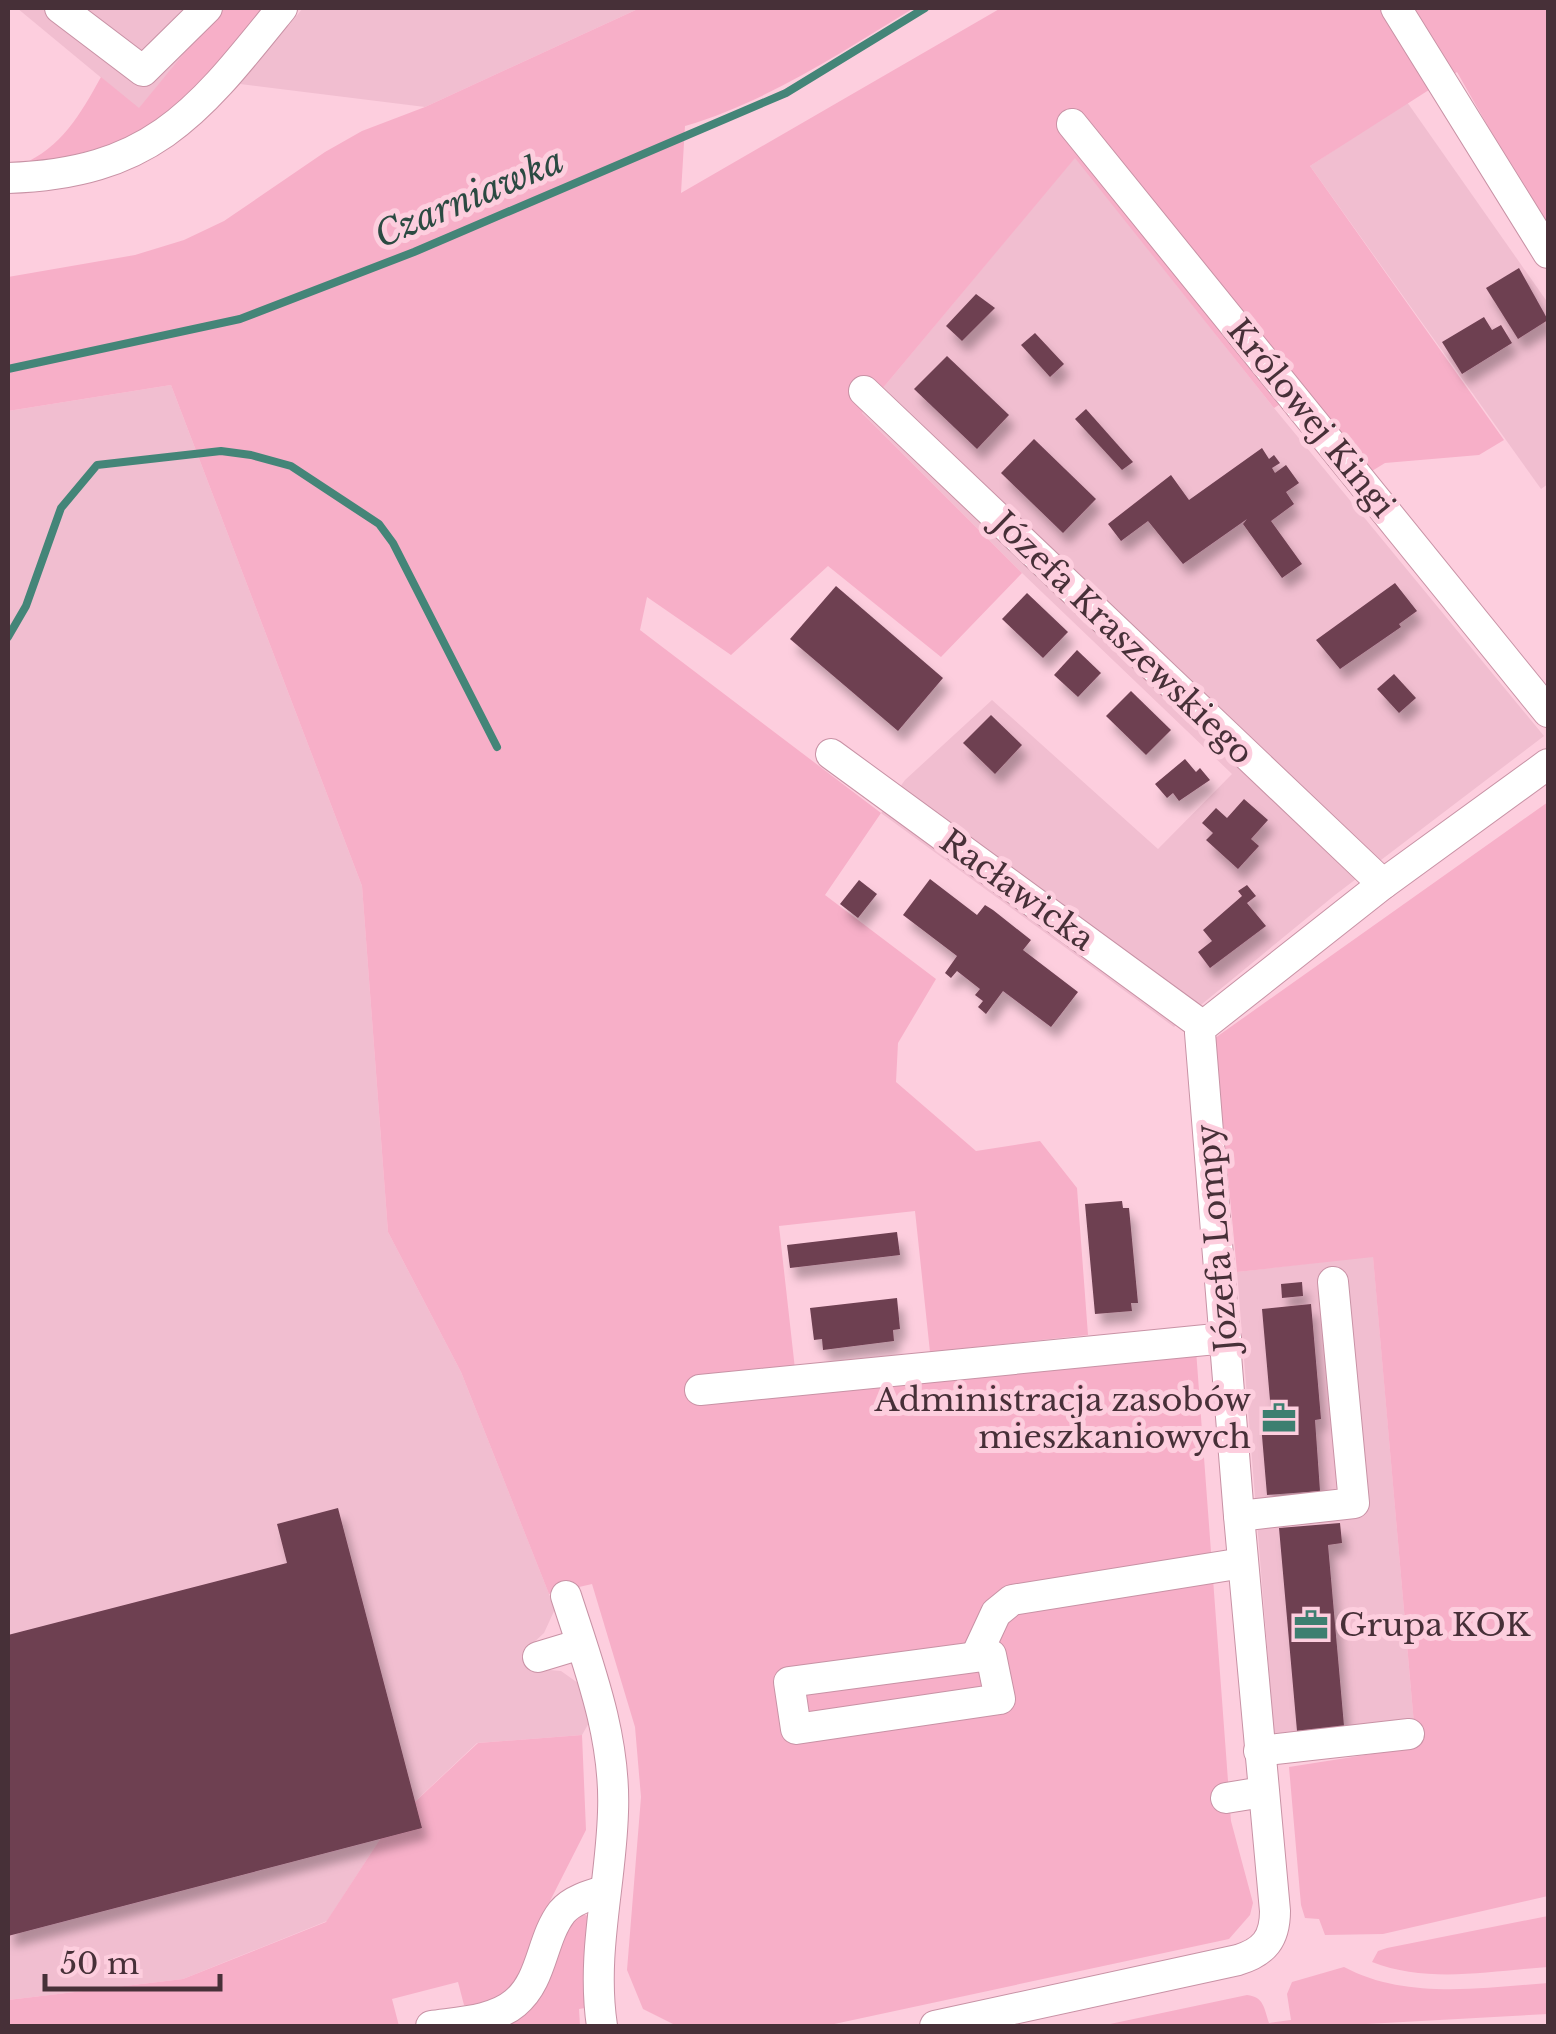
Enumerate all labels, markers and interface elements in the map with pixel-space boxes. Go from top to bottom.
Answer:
water label: Czarniawka [368,138,570,257]
street label: Królowej Kingi [1219,311,1403,525]
street label: Józefa Kraszewskiego [981,500,1262,773]
street label: Racławicka [932,821,1102,959]
street label: Józefa Lompy [1187,1122,1247,1358]
place label: Administracja zasobów mieszkaniowych [873,1380,1251,1457]
office icon: Administracja zasobów mieszkaniowych [1260,1399,1298,1437]
place label: Grupa KOK [1339,1605,1531,1645]
office icon: Grupa KOK [1292,1606,1330,1644]
scale bar [45,1929,220,1991]
text: 50 m [60,1945,139,1982]

